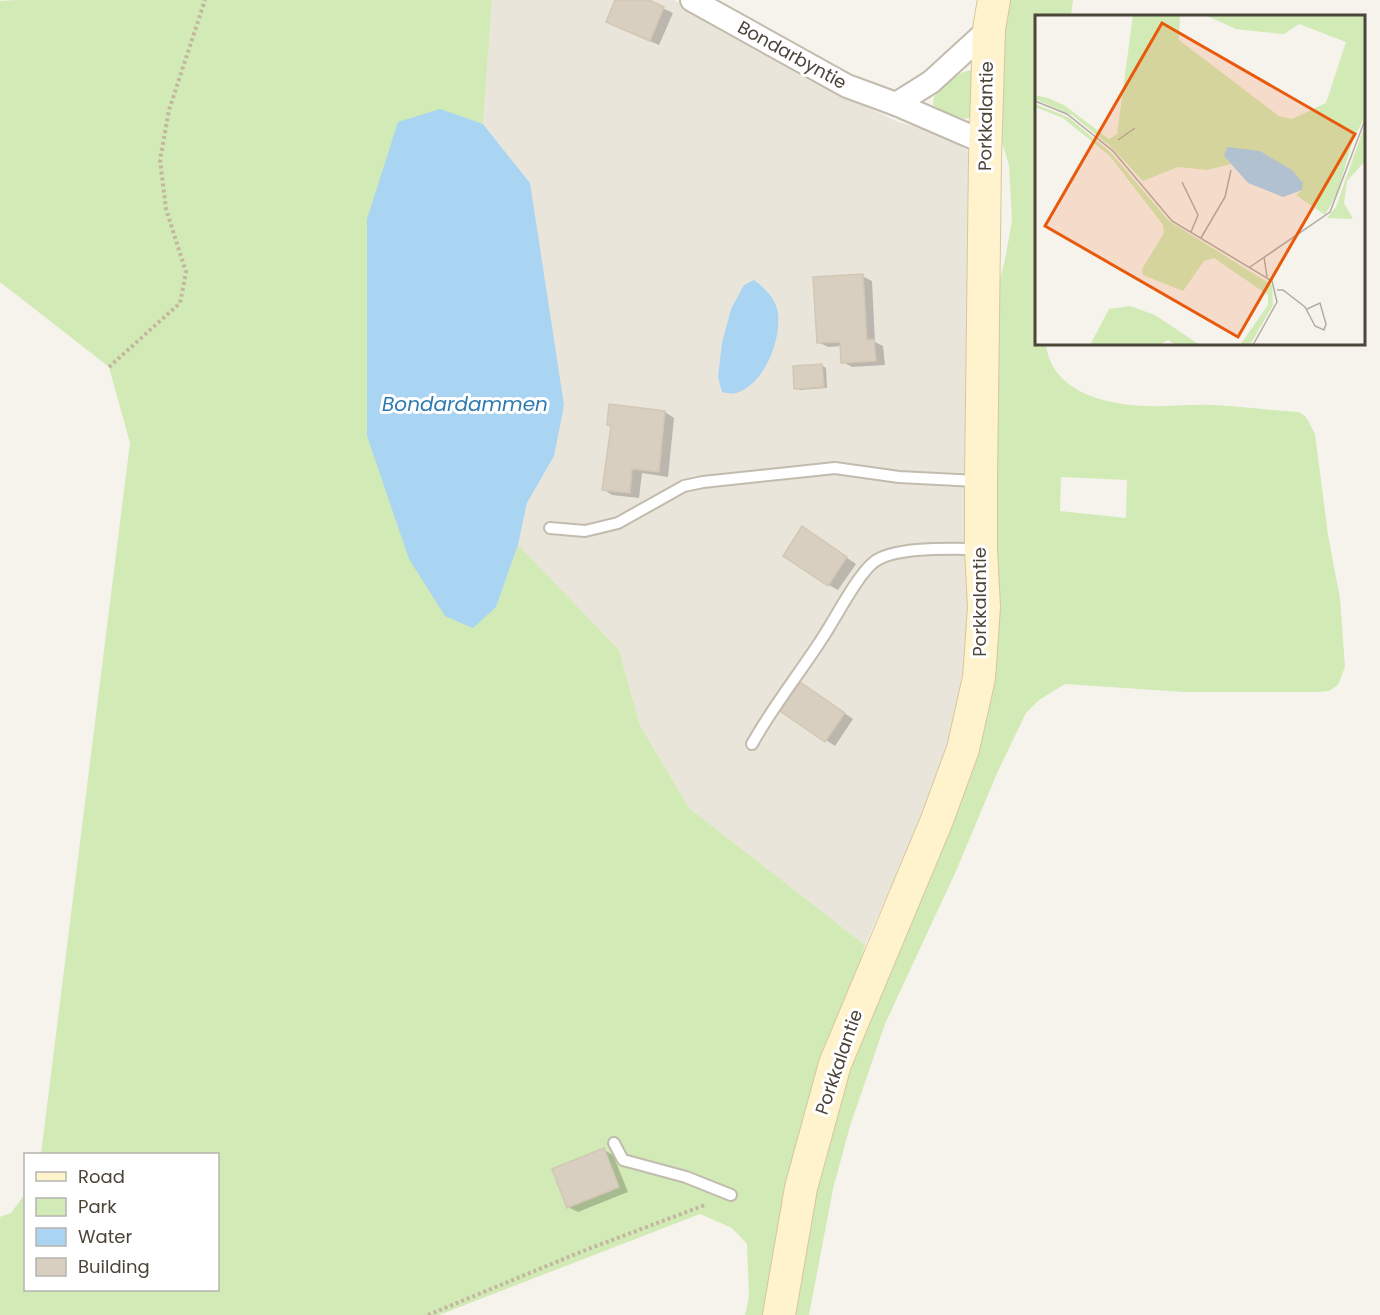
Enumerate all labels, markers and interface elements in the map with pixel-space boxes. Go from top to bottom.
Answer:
street label: Bondarbyntie [733,14,851,95]
inset map [1035,15,1365,345]
street label: Porkkalantie [972,61,999,171]
water label: Bondardammen [382,390,548,418]
street label: Porkkalantie [967,547,992,657]
street label: Porkkalantie [809,1006,868,1118]
legend [24,1153,219,1291]
text: Road [78,1164,125,1189]
text: Park [78,1194,117,1219]
text: Water [78,1224,132,1249]
text: Building [78,1254,150,1279]

